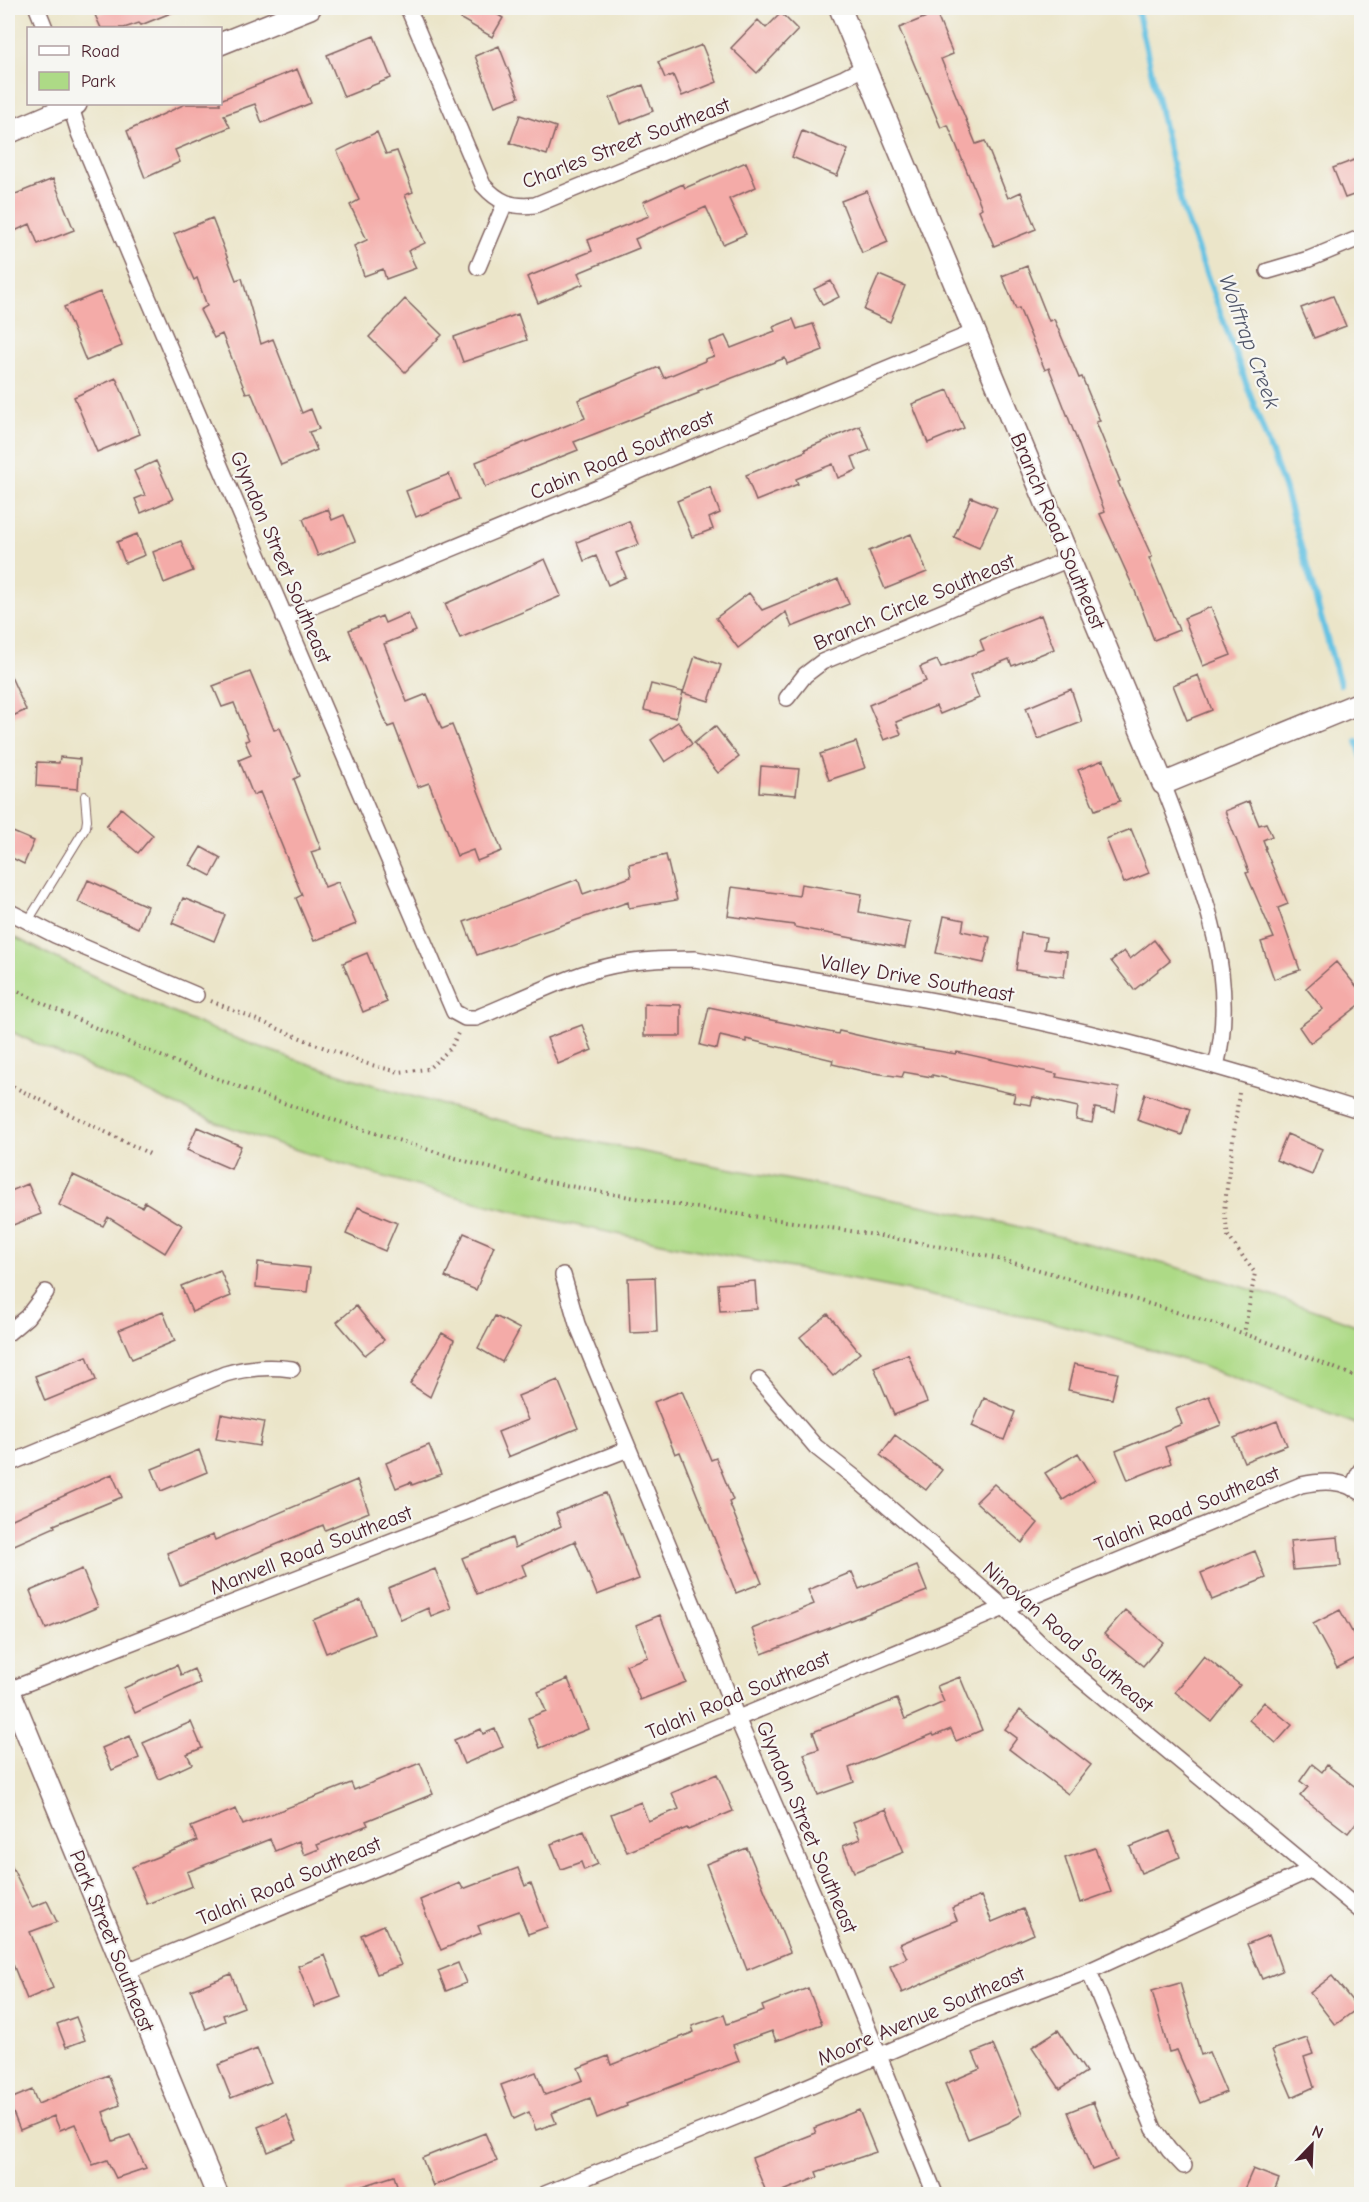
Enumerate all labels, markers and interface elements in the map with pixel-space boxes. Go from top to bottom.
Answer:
legend [27,27,222,105]
text: Road [81,41,120,62]
text: Park [81,71,116,92]
street label: Charles Street Southeast [519,92,734,194]
water label: Wolftrap Creek [1213,271,1285,412]
street label: Cabin Road Southeast [526,405,719,505]
street label: Branch Road Southeast [1006,429,1111,634]
street label: Glyndon Street Southeast [225,447,337,667]
street label: Branch Circle Southeast [810,548,1019,655]
street label: Valley Drive Southeast [818,949,1017,1007]
street label: Talahi Road Southeast [1091,1461,1284,1557]
street label: Manvell Road Southeast [207,1500,416,1600]
street label: Ninovan Road Southeast [978,1556,1159,1718]
street label: Talahi Road Southeast [642,1645,834,1745]
street label: Glyndon Street Southeast [751,1717,863,1937]
street label: Talahi Road Southeast [193,1831,385,1931]
street label: Park Street Southeast [65,1847,160,2036]
street label: Moore Avenue Southeast [814,1961,1029,2071]
north arrow [1282,2115,1342,2175]
text: N [1309,2122,1326,2142]

